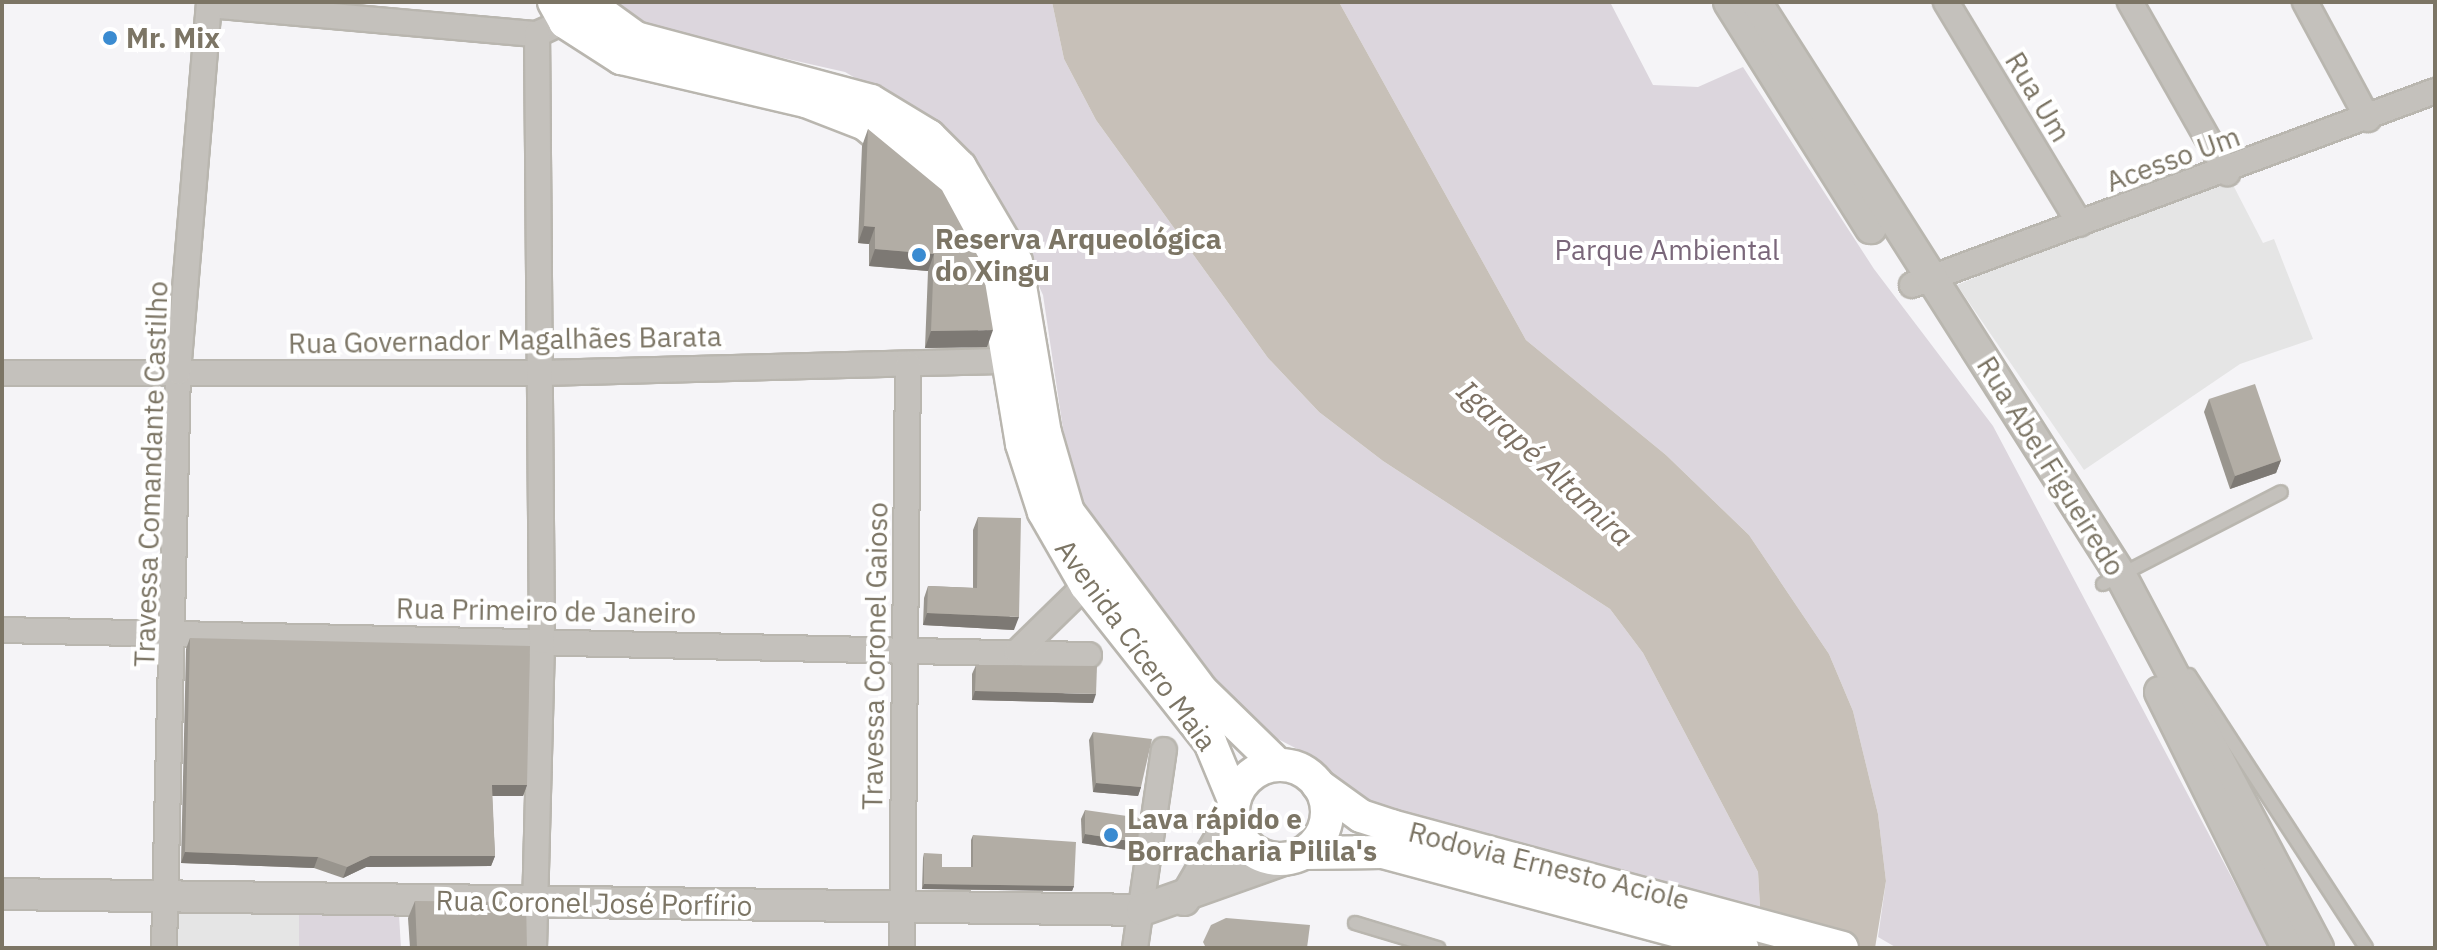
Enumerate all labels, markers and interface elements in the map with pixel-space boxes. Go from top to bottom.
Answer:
place label: Mr. Mix [126,21,220,55]
marker: Mr. Mix [101,29,119,47]
street label: Rua Um [1998,46,2078,148]
street label: Acesso Um [2101,119,2245,199]
place label: Reserva Arqueológica do Xingu [935,222,1222,288]
park label: Parque Ambiental [1554,233,1780,267]
marker: Reserva Arqueológica do Xingu [910,246,928,264]
street label: Travessa Comandante Castilho [127,280,175,668]
street label: Rua Governador Magalhães Barata [288,319,722,361]
street label: Rua Abel Figueiredo [1970,350,2132,582]
water label: Igarapé Altamira [1450,372,1640,554]
street label: Travessa Coronel Gaioso [856,502,894,810]
street label: Avenida Cícero Maia [1048,533,1224,757]
street label: Rua Primeiro de Janeiro [396,592,696,630]
place label: Lava rápido e Borracharia Pilila's [1127,802,1377,868]
street label: Rodovia Ernesto Aciole [1405,815,1693,917]
marker: Lava rápido e Borracharia Pilila's [1102,826,1120,844]
street label: Rua Coronel José Porfírio [435,883,753,923]

